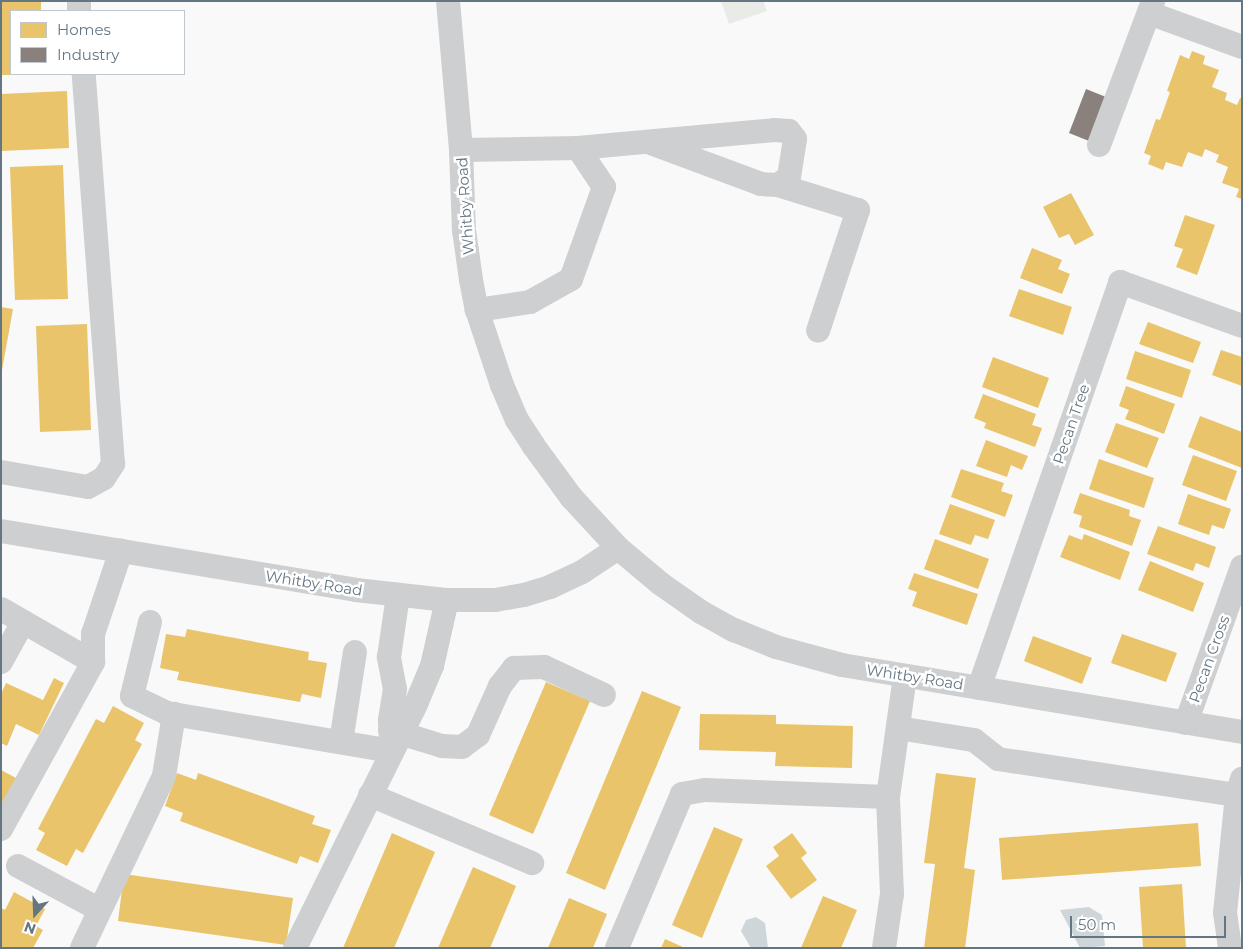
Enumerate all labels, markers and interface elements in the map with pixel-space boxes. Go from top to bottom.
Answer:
legend [10,10,185,75]
text: Homes [57,20,111,39]
text: Industry [57,45,119,64]
street label: Whitby Road [453,157,477,255]
street label: Pecan Tree [1049,382,1093,466]
street label: Whitby Road [264,566,364,600]
street label: Pecan Cross [1185,613,1233,705]
street label: Whitby Road [865,660,965,694]
north arrow [10,889,60,939]
scale bar [1073,906,1229,938]
text: 50 m [1078,915,1116,934]
text: N [21,918,38,938]

